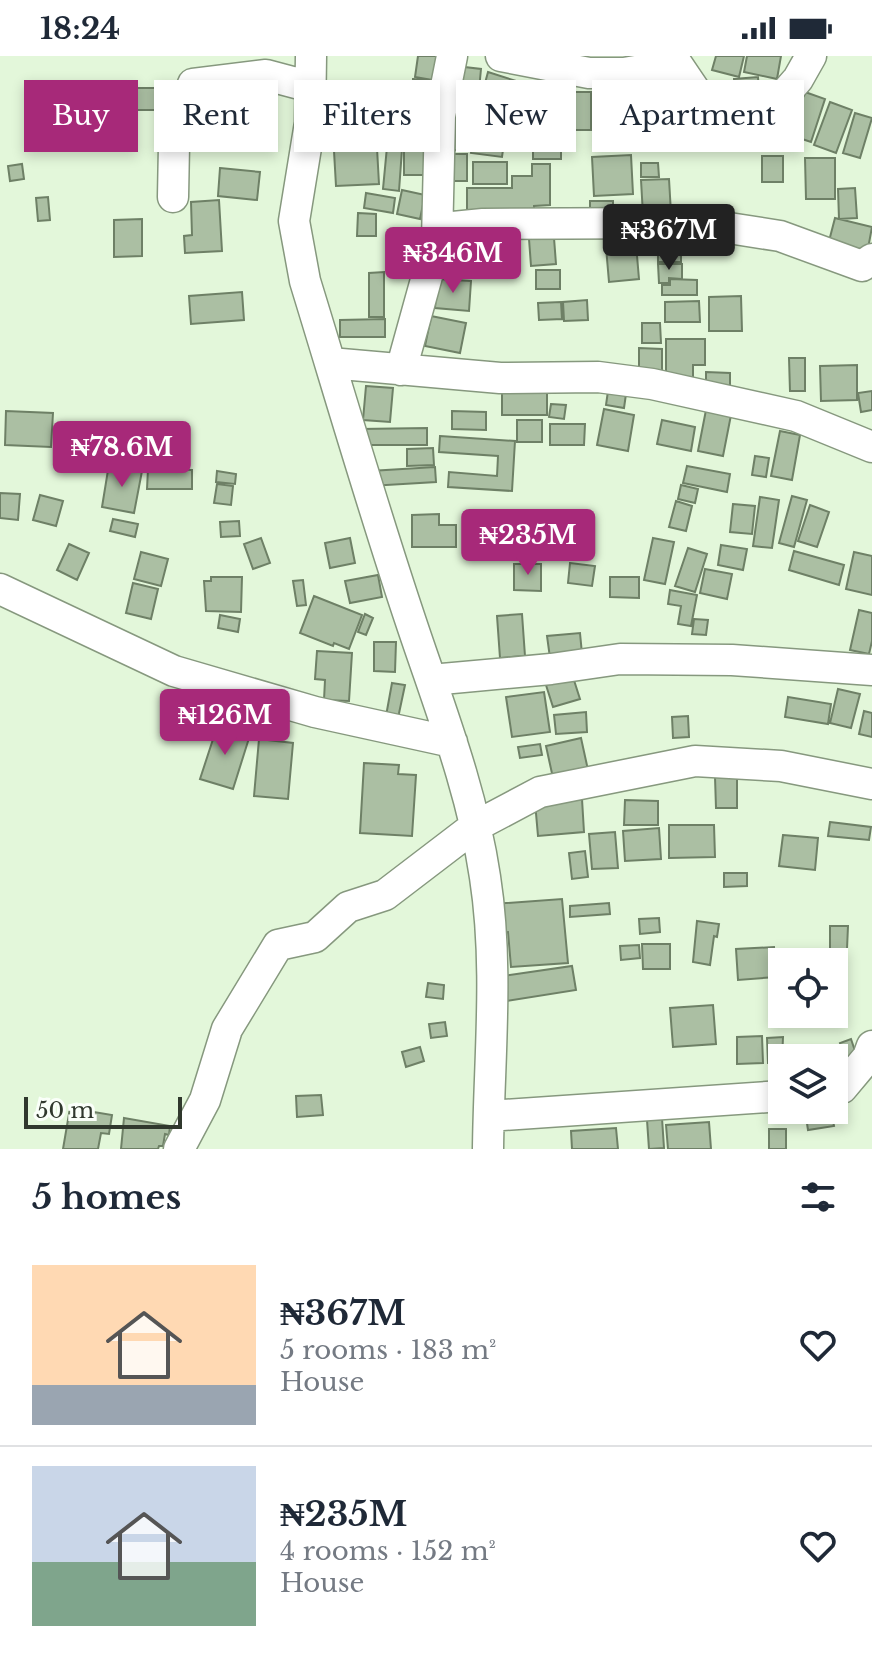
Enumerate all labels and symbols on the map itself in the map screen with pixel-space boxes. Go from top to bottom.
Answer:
pin: ₦367M [613,204,725,272]
pin: ₦346M [397,227,509,295]
pin: ₦78.6M [57,421,187,489]
pin: ₦235M [472,509,584,577]
pin: ₦126M [169,689,281,757]
scale bar [24,1093,182,1129]

